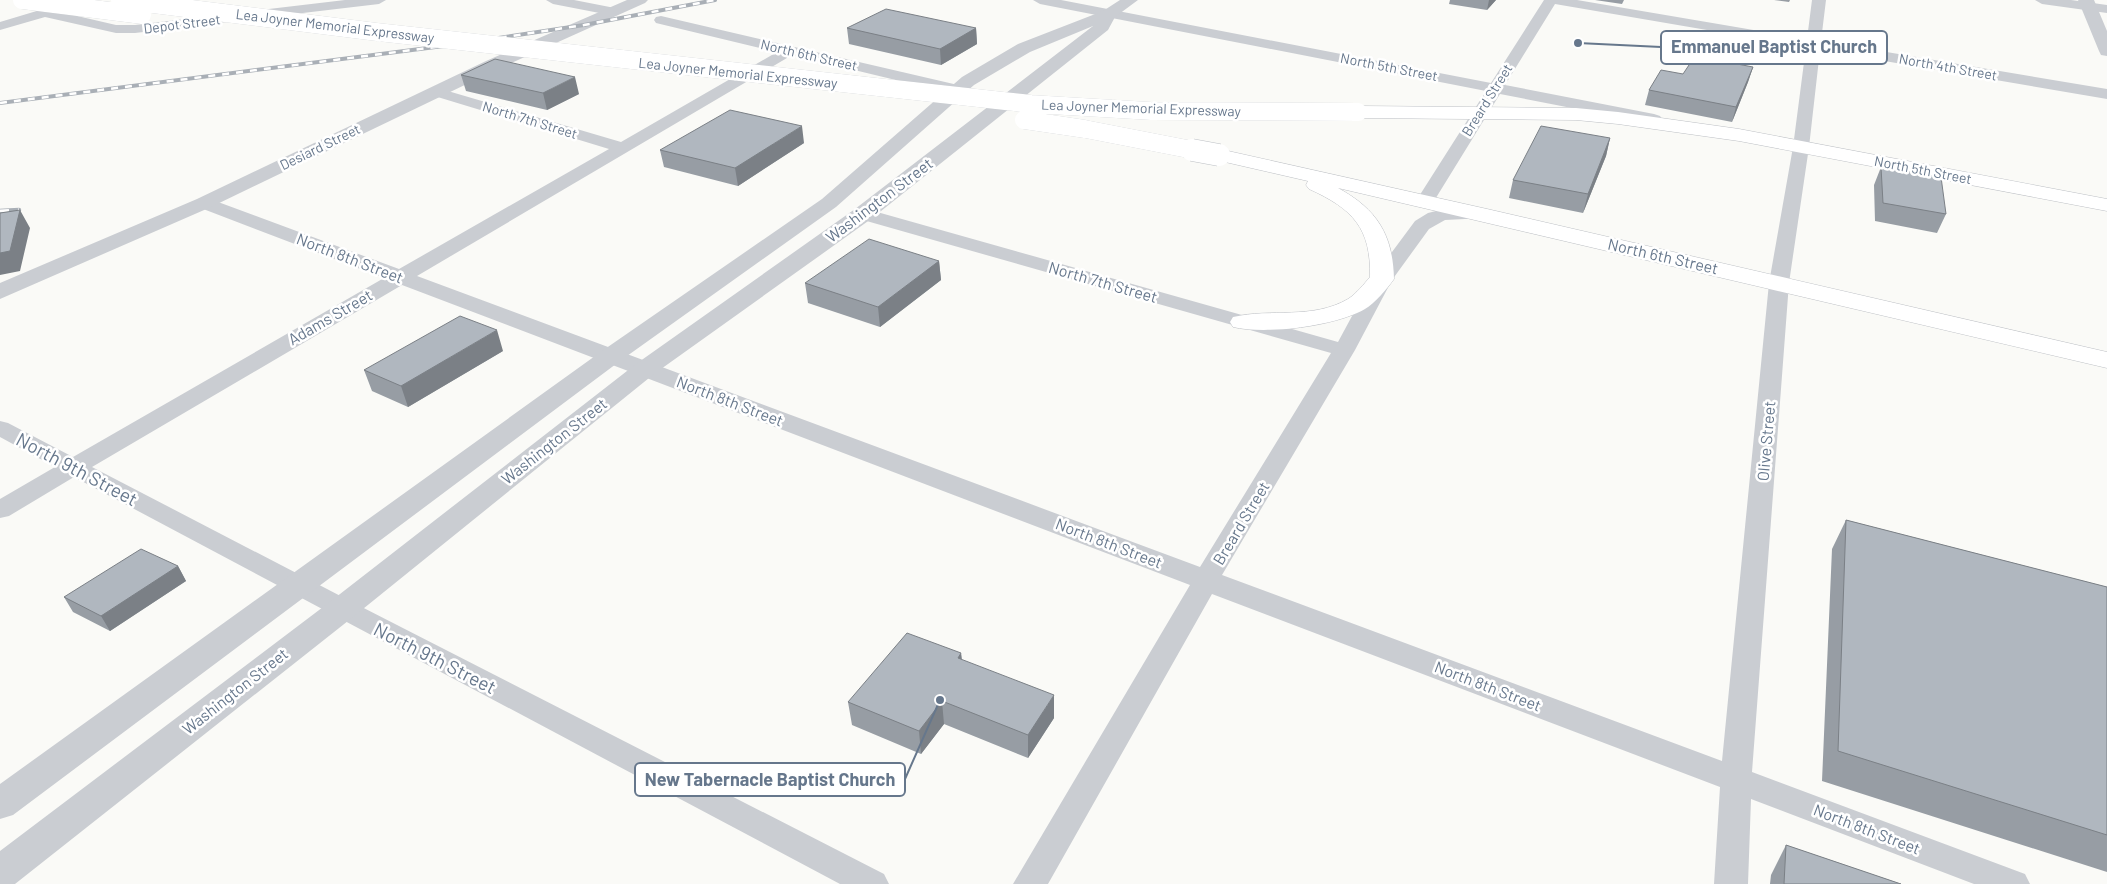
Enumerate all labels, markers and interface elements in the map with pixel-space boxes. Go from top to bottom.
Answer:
street label: Lea Joyner Memorial Expressway [235,5,436,46]
street label: Depot Street [142,10,221,37]
callout: Emmanuel Baptist Church [1661,31,1887,64]
street label: North 6th Street [759,35,859,74]
text: Emmanuel Baptist Church [1671,35,1877,57]
street label: North 5th Street [1339,49,1439,84]
street label: North 4th Street [1898,50,1998,83]
street label: Lea Joyner Memorial Expressway [638,54,839,91]
street label: Breard Street [1458,60,1516,139]
street label: Lea Joyner Memorial Expressway [1041,96,1242,120]
street label: North 7th Street [481,97,580,142]
street label: Desiard Street [277,120,363,173]
street label: North 5th Street [1873,152,1973,187]
street label: Washington Street [822,153,936,246]
street label: North 8th Street [294,228,406,287]
street label: North 6th Street [1606,234,1720,277]
street label: North 7th Street [1047,257,1160,306]
street label: Adams Street [284,285,375,348]
street label: North 8th Street [674,371,786,430]
street label: Washington Street [497,393,610,488]
street label: Olive Street [1753,400,1778,482]
street label: North 9th Street [13,427,142,510]
street label: Breard Street [1208,478,1273,568]
street label: North 8th Street [1053,513,1165,572]
street label: North 9th Street [370,617,500,698]
street label: Washington Street [178,643,291,738]
street label: North 8th Street [1432,656,1544,715]
callout: New Tabernacle Baptist Church [635,763,905,796]
text: New Tabernacle Baptist Church [645,768,895,790]
street label: North 8th Street [1811,799,1923,858]

